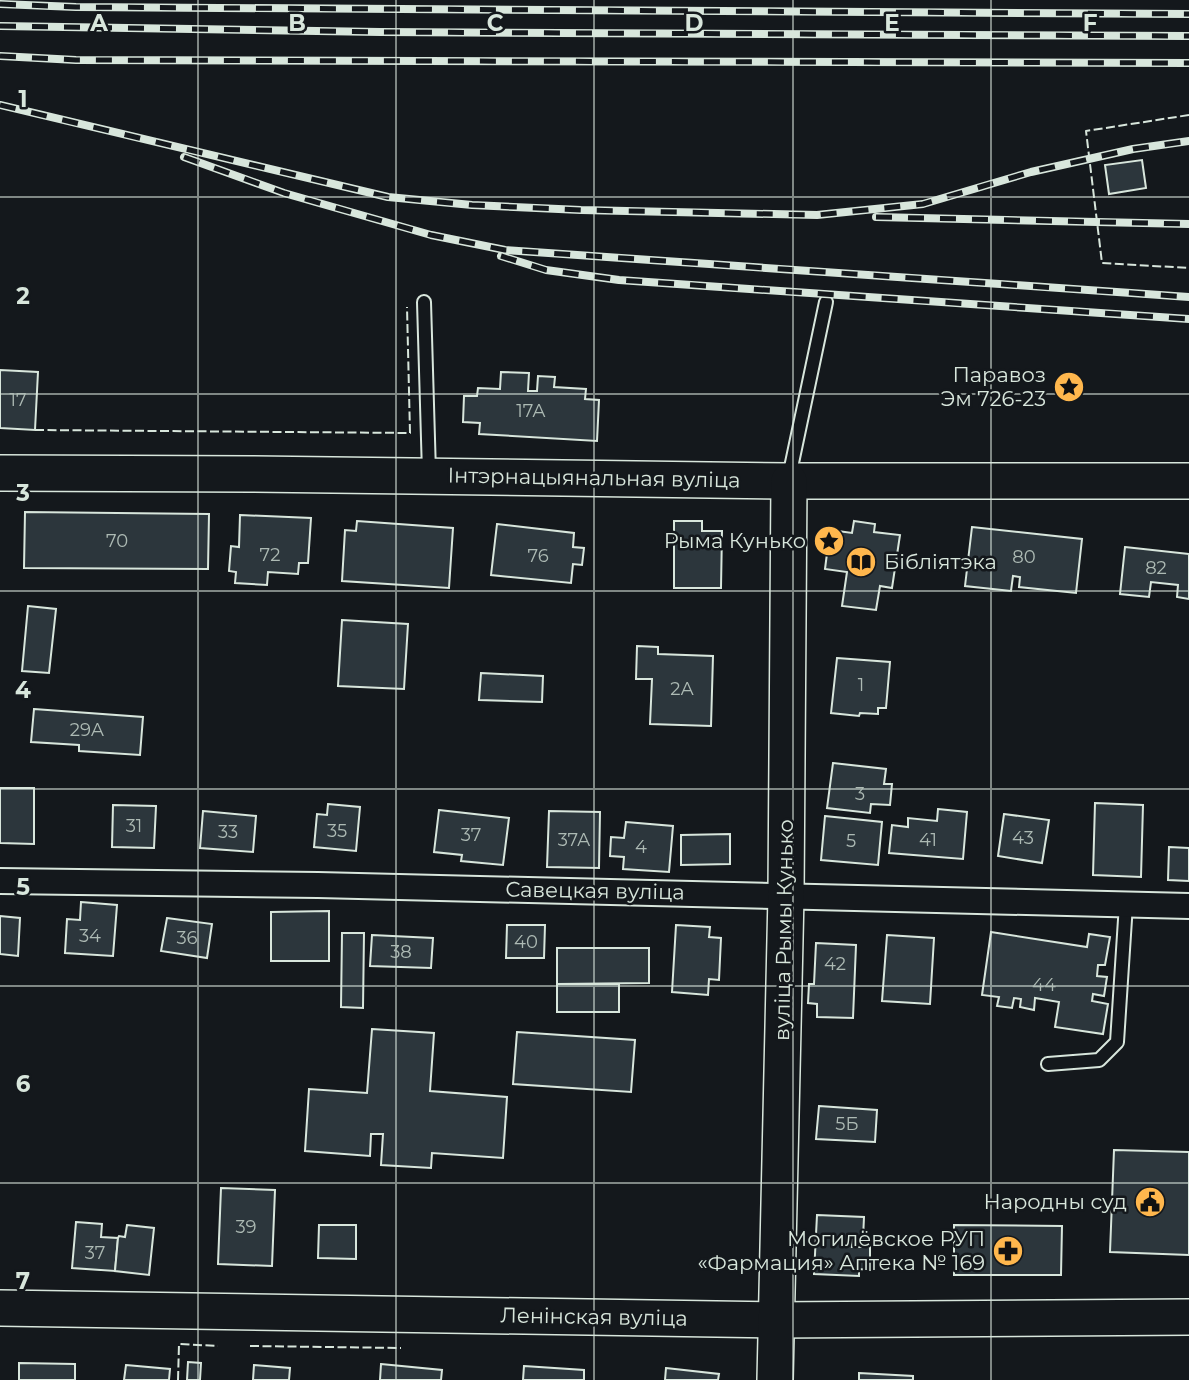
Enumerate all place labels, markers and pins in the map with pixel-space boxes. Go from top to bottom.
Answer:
place label: Паравоз Эм 726-23 [940,362,1046,411]
place icon: Паравоз Эм 726-23 [1052,370,1086,404]
place icon: Рыма Кунько [812,524,846,558]
place label: Рыма Кунько [664,528,806,553]
library icon: Бібліятэка [844,545,878,579]
place label: Бібліятэка [884,549,997,574]
public building icon: Народны суд [1133,1185,1167,1219]
place label: Народны суд [983,1189,1127,1214]
place label: Могилёвское РУП «Фармация» Аптека № 169 [697,1226,985,1275]
pharmacy icon: Могилёвское РУП «Фармация» Аптека № 169 [991,1234,1025,1268]

